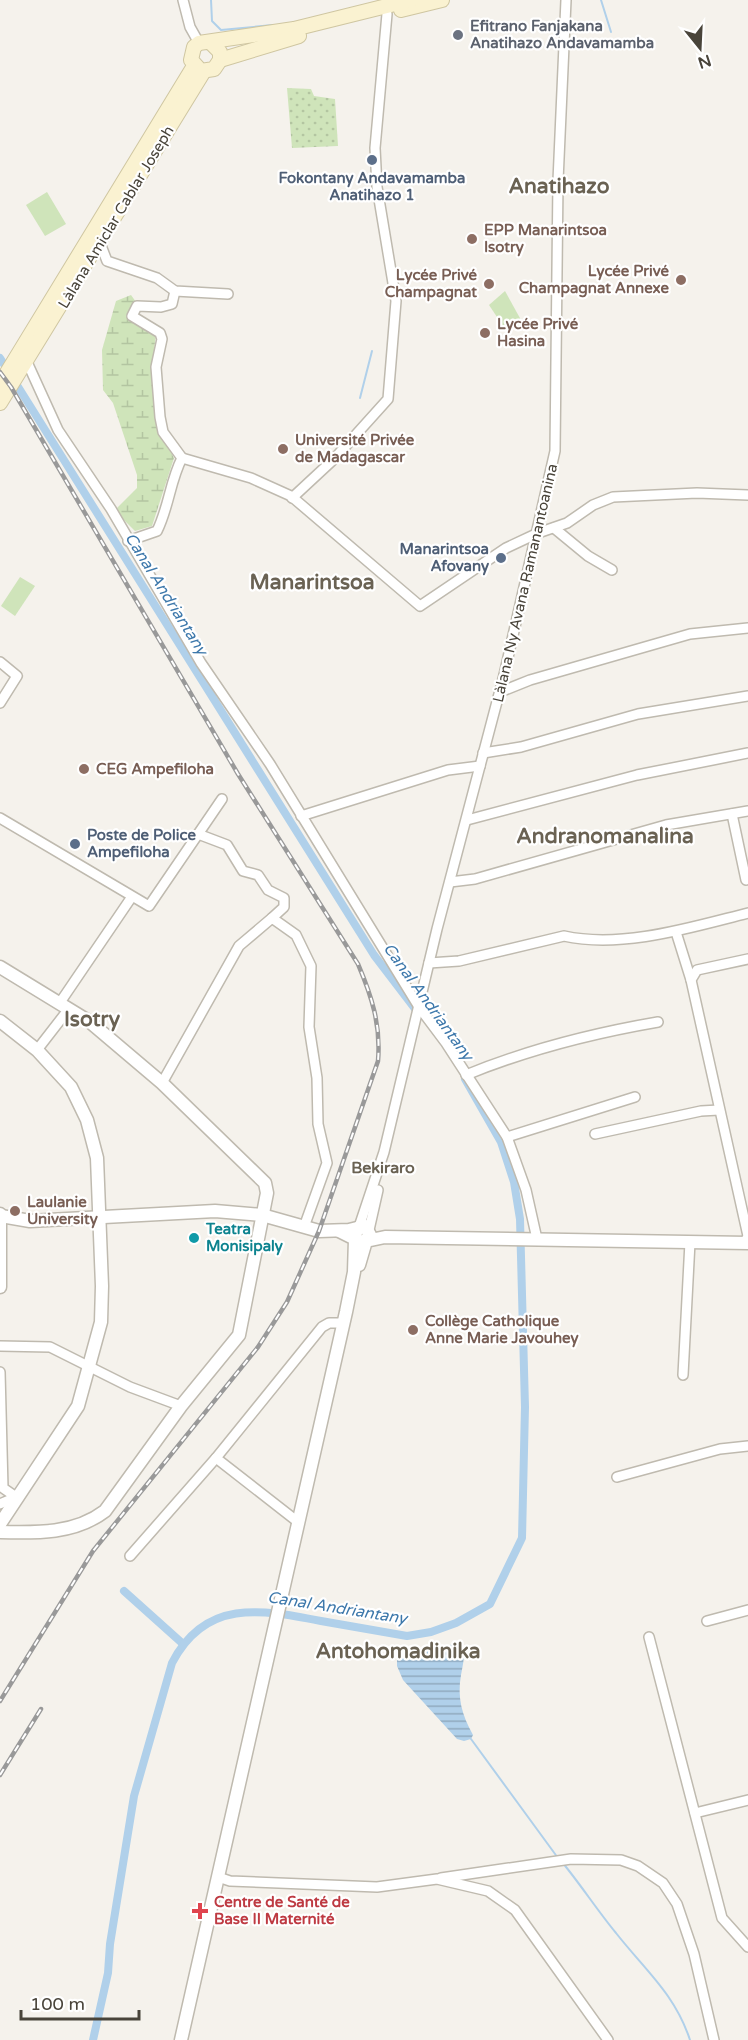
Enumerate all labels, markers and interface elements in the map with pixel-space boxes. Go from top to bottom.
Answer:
place label: Efitrano Fanjakana Anatihazo Andavamamba [470,17,654,52]
north arrow [670,18,730,78]
marker: Efitrano Fanjakana Anatihazo Andavamamba [451,28,465,42]
text: N [695,50,714,73]
street label: Làlana Amiclar Cablar Joseph [54,123,178,311]
marker: Fokontany Andavamamba Anatihazo 1 [365,153,379,167]
place label: Fokontany Andavamamba Anatihazo 1 [278,169,466,204]
district label: Anatihazo [509,174,610,199]
place label: EPP Manarintsoa Isotry [484,221,607,257]
marker: EPP Manarintsoa Isotry [465,232,479,246]
place label: Lycée Privé Champagnat Annexe [519,262,670,298]
place label: Lycée Privé Champagnat [385,266,478,302]
marker: Lycée Privé Champagnat Annexe [674,273,688,287]
marker: Lycée Privé Champagnat [482,277,496,291]
place label: Lycée Privé Hasina [497,315,579,350]
marker: Lycée Privé Hasina [478,326,492,340]
place label: Université Privée de Madagascar [295,431,415,467]
marker: Université Privée de Madagascar [276,442,290,456]
street label: Làlana Ny Avana Ramanantoanina [489,462,561,704]
water label: Canal Andriantany [120,529,213,661]
place label: Manarintsoa Afovany [400,540,489,576]
marker: Manarintsoa Afovany [494,551,508,565]
district label: Manarintsoa [249,570,375,595]
place label: CEG Ampefiloha [96,760,214,779]
marker: CEG Ampefiloha [77,762,91,776]
district label: Andranomanalina [516,824,694,849]
place label: Poste de Police Ampefiloha [87,826,196,862]
marker: Poste de Police Ampefiloha [68,837,82,851]
water label: Canal Andriantany [379,939,479,1067]
district label: Isotry [64,1007,121,1032]
district label: Bekiraro [351,1158,415,1178]
place label: Laulanie University [27,1193,98,1229]
marker: Laulanie University [8,1204,22,1218]
place label: Teatra Monisipaly [205,1220,283,1256]
marker: Teatra Monisipaly [187,1231,201,1245]
place label: Collège Catholique Anne Marie Javouhey [425,1312,579,1348]
marker: Collège Catholique Anne Marie Javouhey [406,1323,420,1337]
water label: Canal Andriantany [266,1587,410,1629]
district label: Antohomadinika [316,1639,480,1664]
place label: Centre de Santé de Base II Maternité [214,1893,350,1928]
marker: Centre de Santé de Base II Maternité [191,1902,209,1920]
scale bar [21,1983,140,2021]
text: 100 m [30,1993,85,2015]

